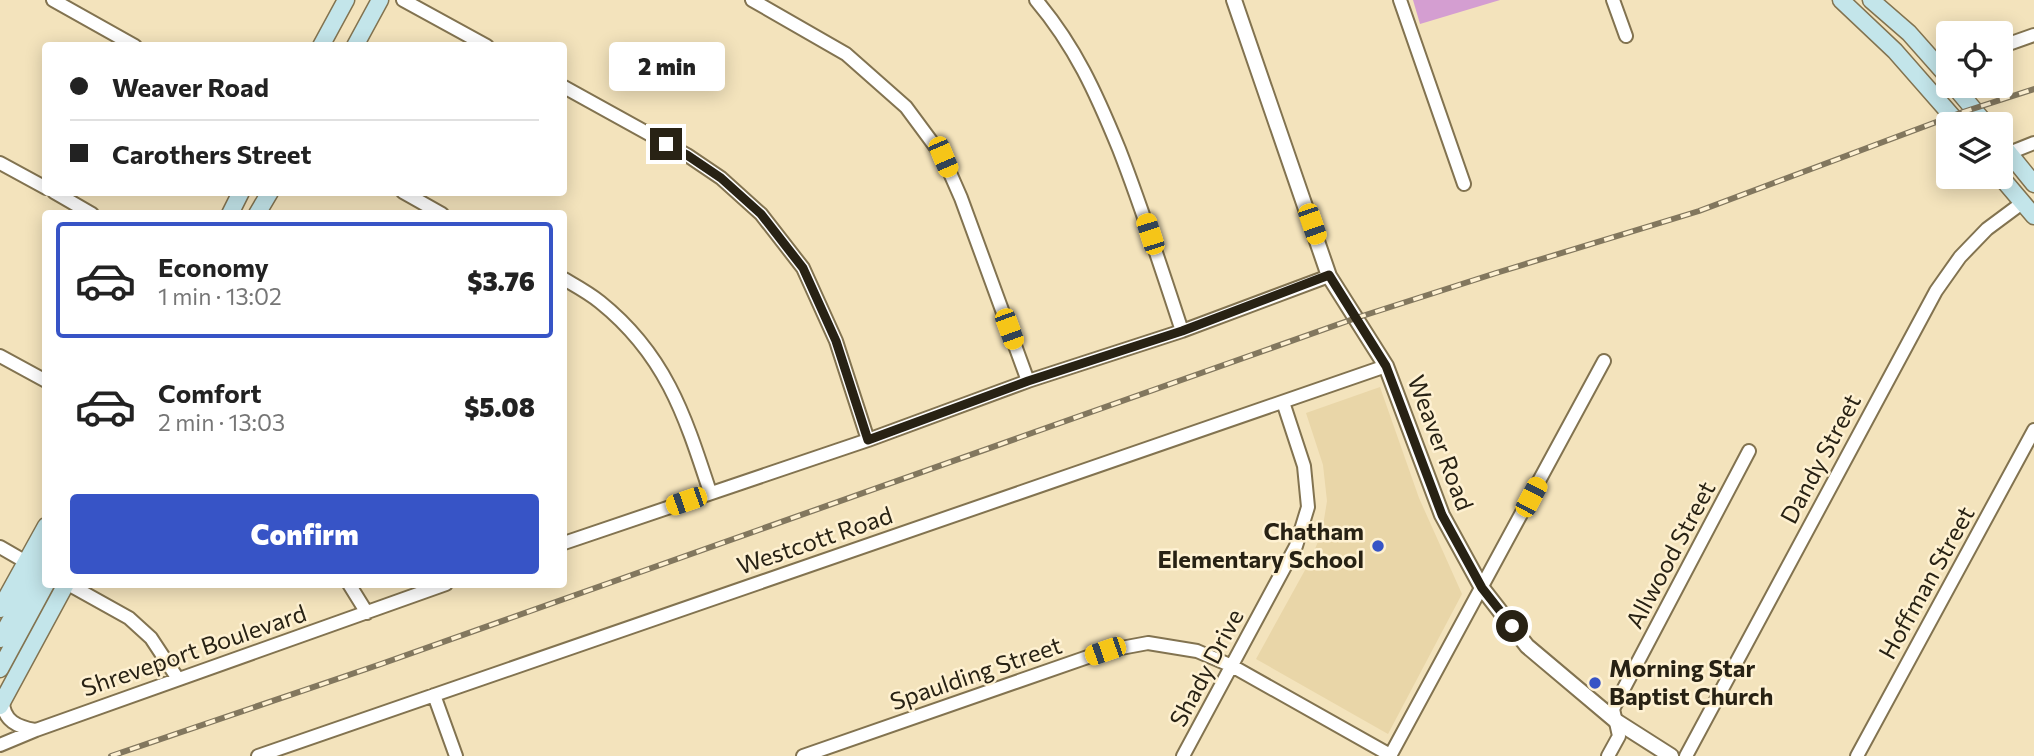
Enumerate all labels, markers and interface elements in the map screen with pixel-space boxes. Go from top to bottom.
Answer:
map controls [1936,21,2013,189]
button: locate [1936,21,2013,98]
callout: 2 min [608,43,724,92]
text: 2 min [638,52,696,80]
text: Weaver Road [112,71,269,102]
button: layers [1936,112,2013,189]
route end [650,128,682,160]
car [926,134,961,180]
text: Carothers Street [112,138,311,169]
car [1296,201,1329,247]
car [1134,211,1167,257]
icon: car [74,249,137,312]
text: Economy [158,251,269,282]
text: $3.76 [467,265,535,296]
text: 1 min · 13:02 [158,282,282,310]
car [992,306,1027,352]
street label: Weaver Road [1402,371,1480,514]
icon: car [74,375,137,438]
text: Comfort [158,377,261,408]
street label: Dandy Street [1773,388,1866,528]
text: $5.08 [464,391,535,422]
text: 2 min · 13:03 [158,408,285,436]
car [1512,474,1551,520]
street label: Allwood Street [1619,476,1721,633]
car [663,484,710,518]
button: Confirm [70,494,539,574]
street label: Westcott Road [733,499,896,580]
street label: Hoffman Street [1872,501,1980,664]
place label: Chatham Elementary School [1157,516,1364,573]
marker: Chatham Elementary School [1370,538,1386,554]
street label: Shreveport Boulevard [77,597,310,702]
street label: Shady Drive [1163,603,1249,731]
route start [1496,610,1528,642]
street label: Spaulding Street [886,630,1065,716]
car [1082,634,1129,668]
place label: Morning Star Baptist Church [1609,653,1773,710]
marker: Morning Star Baptist Church [1587,675,1603,691]

